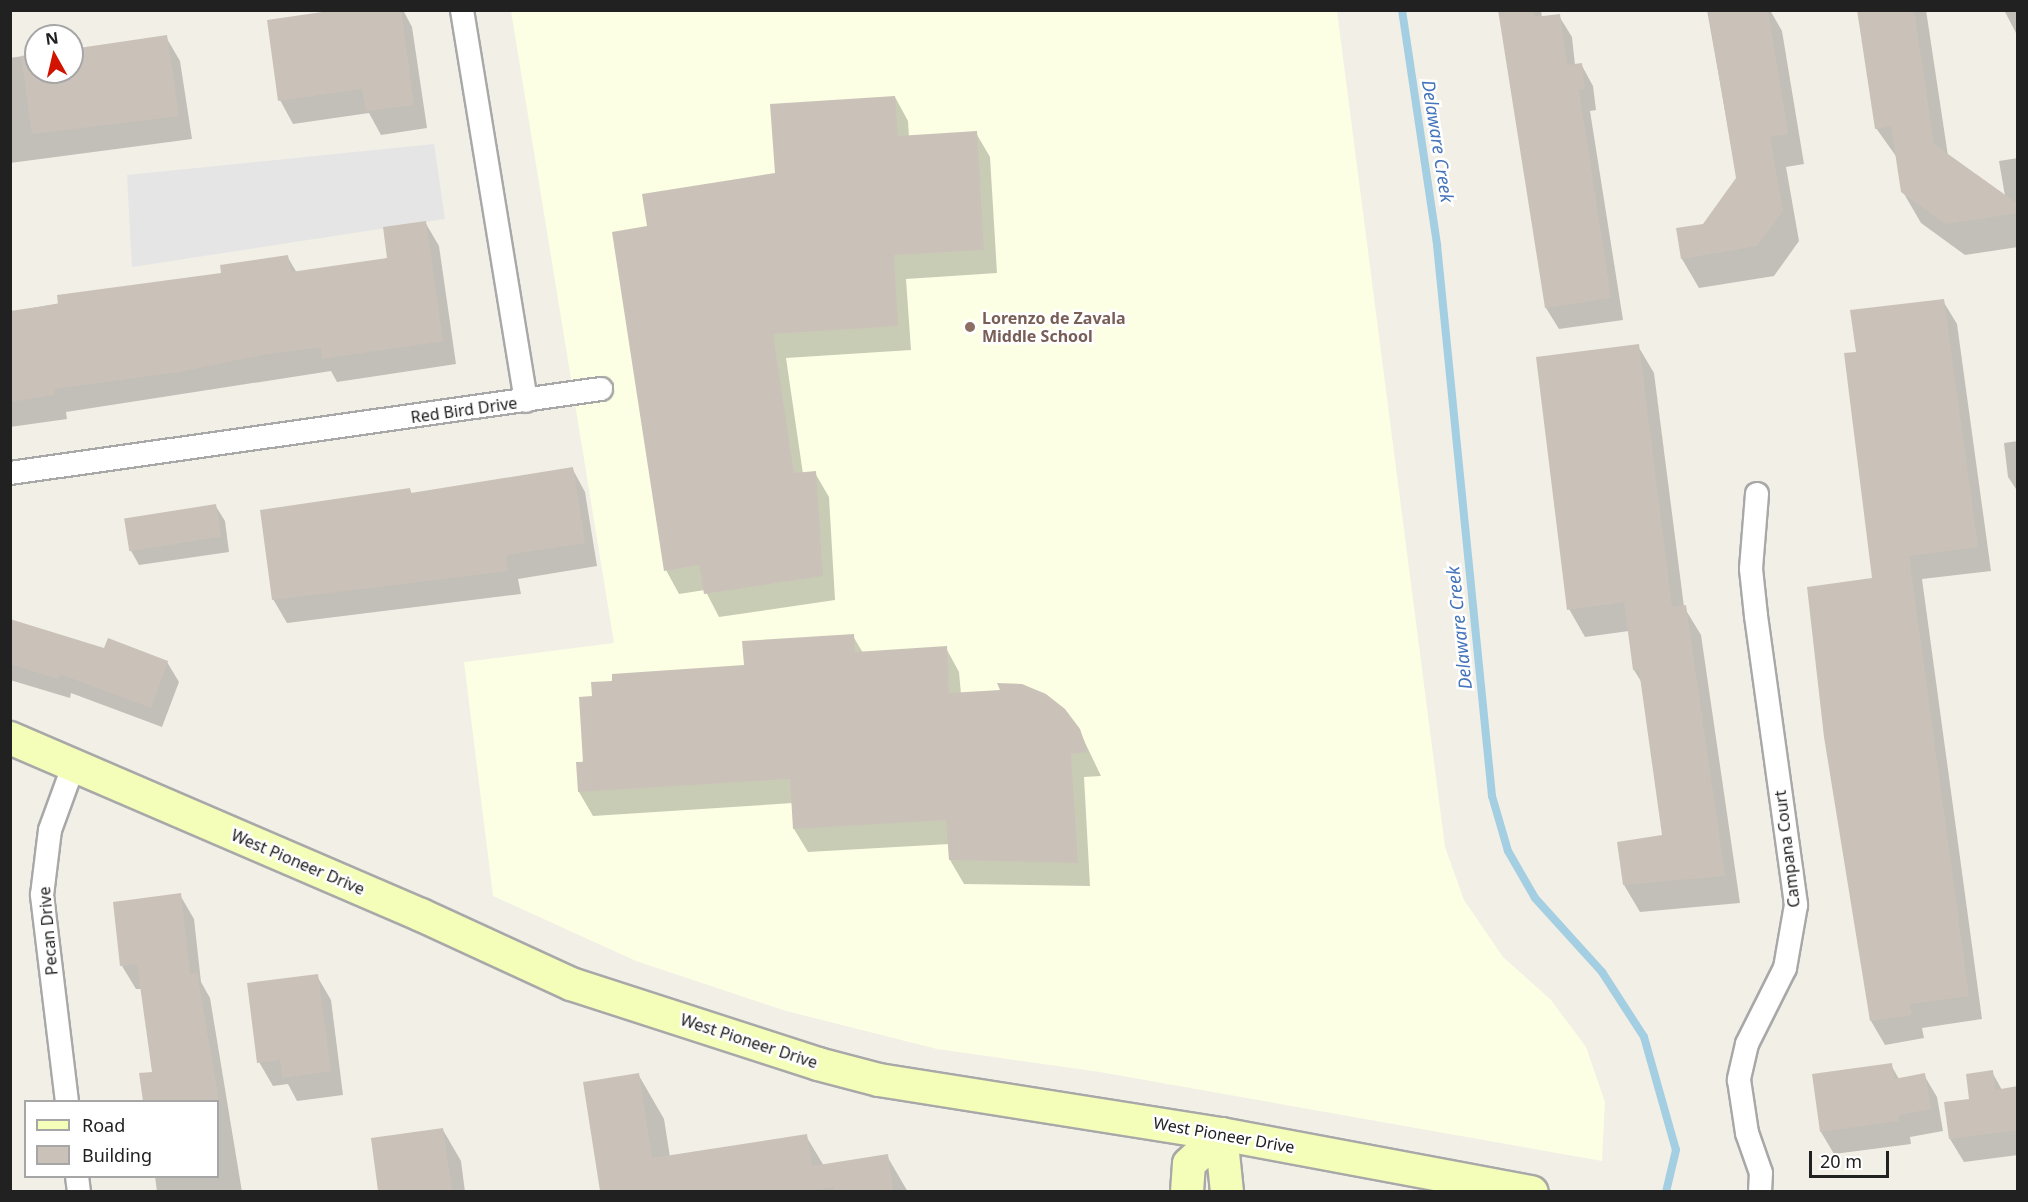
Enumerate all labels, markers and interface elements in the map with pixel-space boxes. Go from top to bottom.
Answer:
north arrow [24,24,84,84]
text: N [44,26,60,50]
water label: Delaware Creek [1418,78,1458,204]
place label: Lorenzo de Zavala Middle School [982,308,1126,346]
marker: Lorenzo de Zavala Middle School [963,320,977,334]
street label: Red Bird Drive [410,393,518,427]
water label: Delaware Creek [1442,565,1476,691]
street label: Campana Court [1770,789,1804,909]
street label: West Pioneer Drive [228,825,368,899]
street label: Pecan Drive [35,886,61,976]
street label: West Pioneer Drive [678,1010,820,1072]
legend [24,1100,219,1178]
text: Road [82,1113,125,1137]
street label: West Pioneer Drive [1152,1113,1296,1157]
scale bar [1812,1139,1892,1177]
text: Building [82,1143,152,1167]
text: 20 m [1820,1149,1862,1173]

